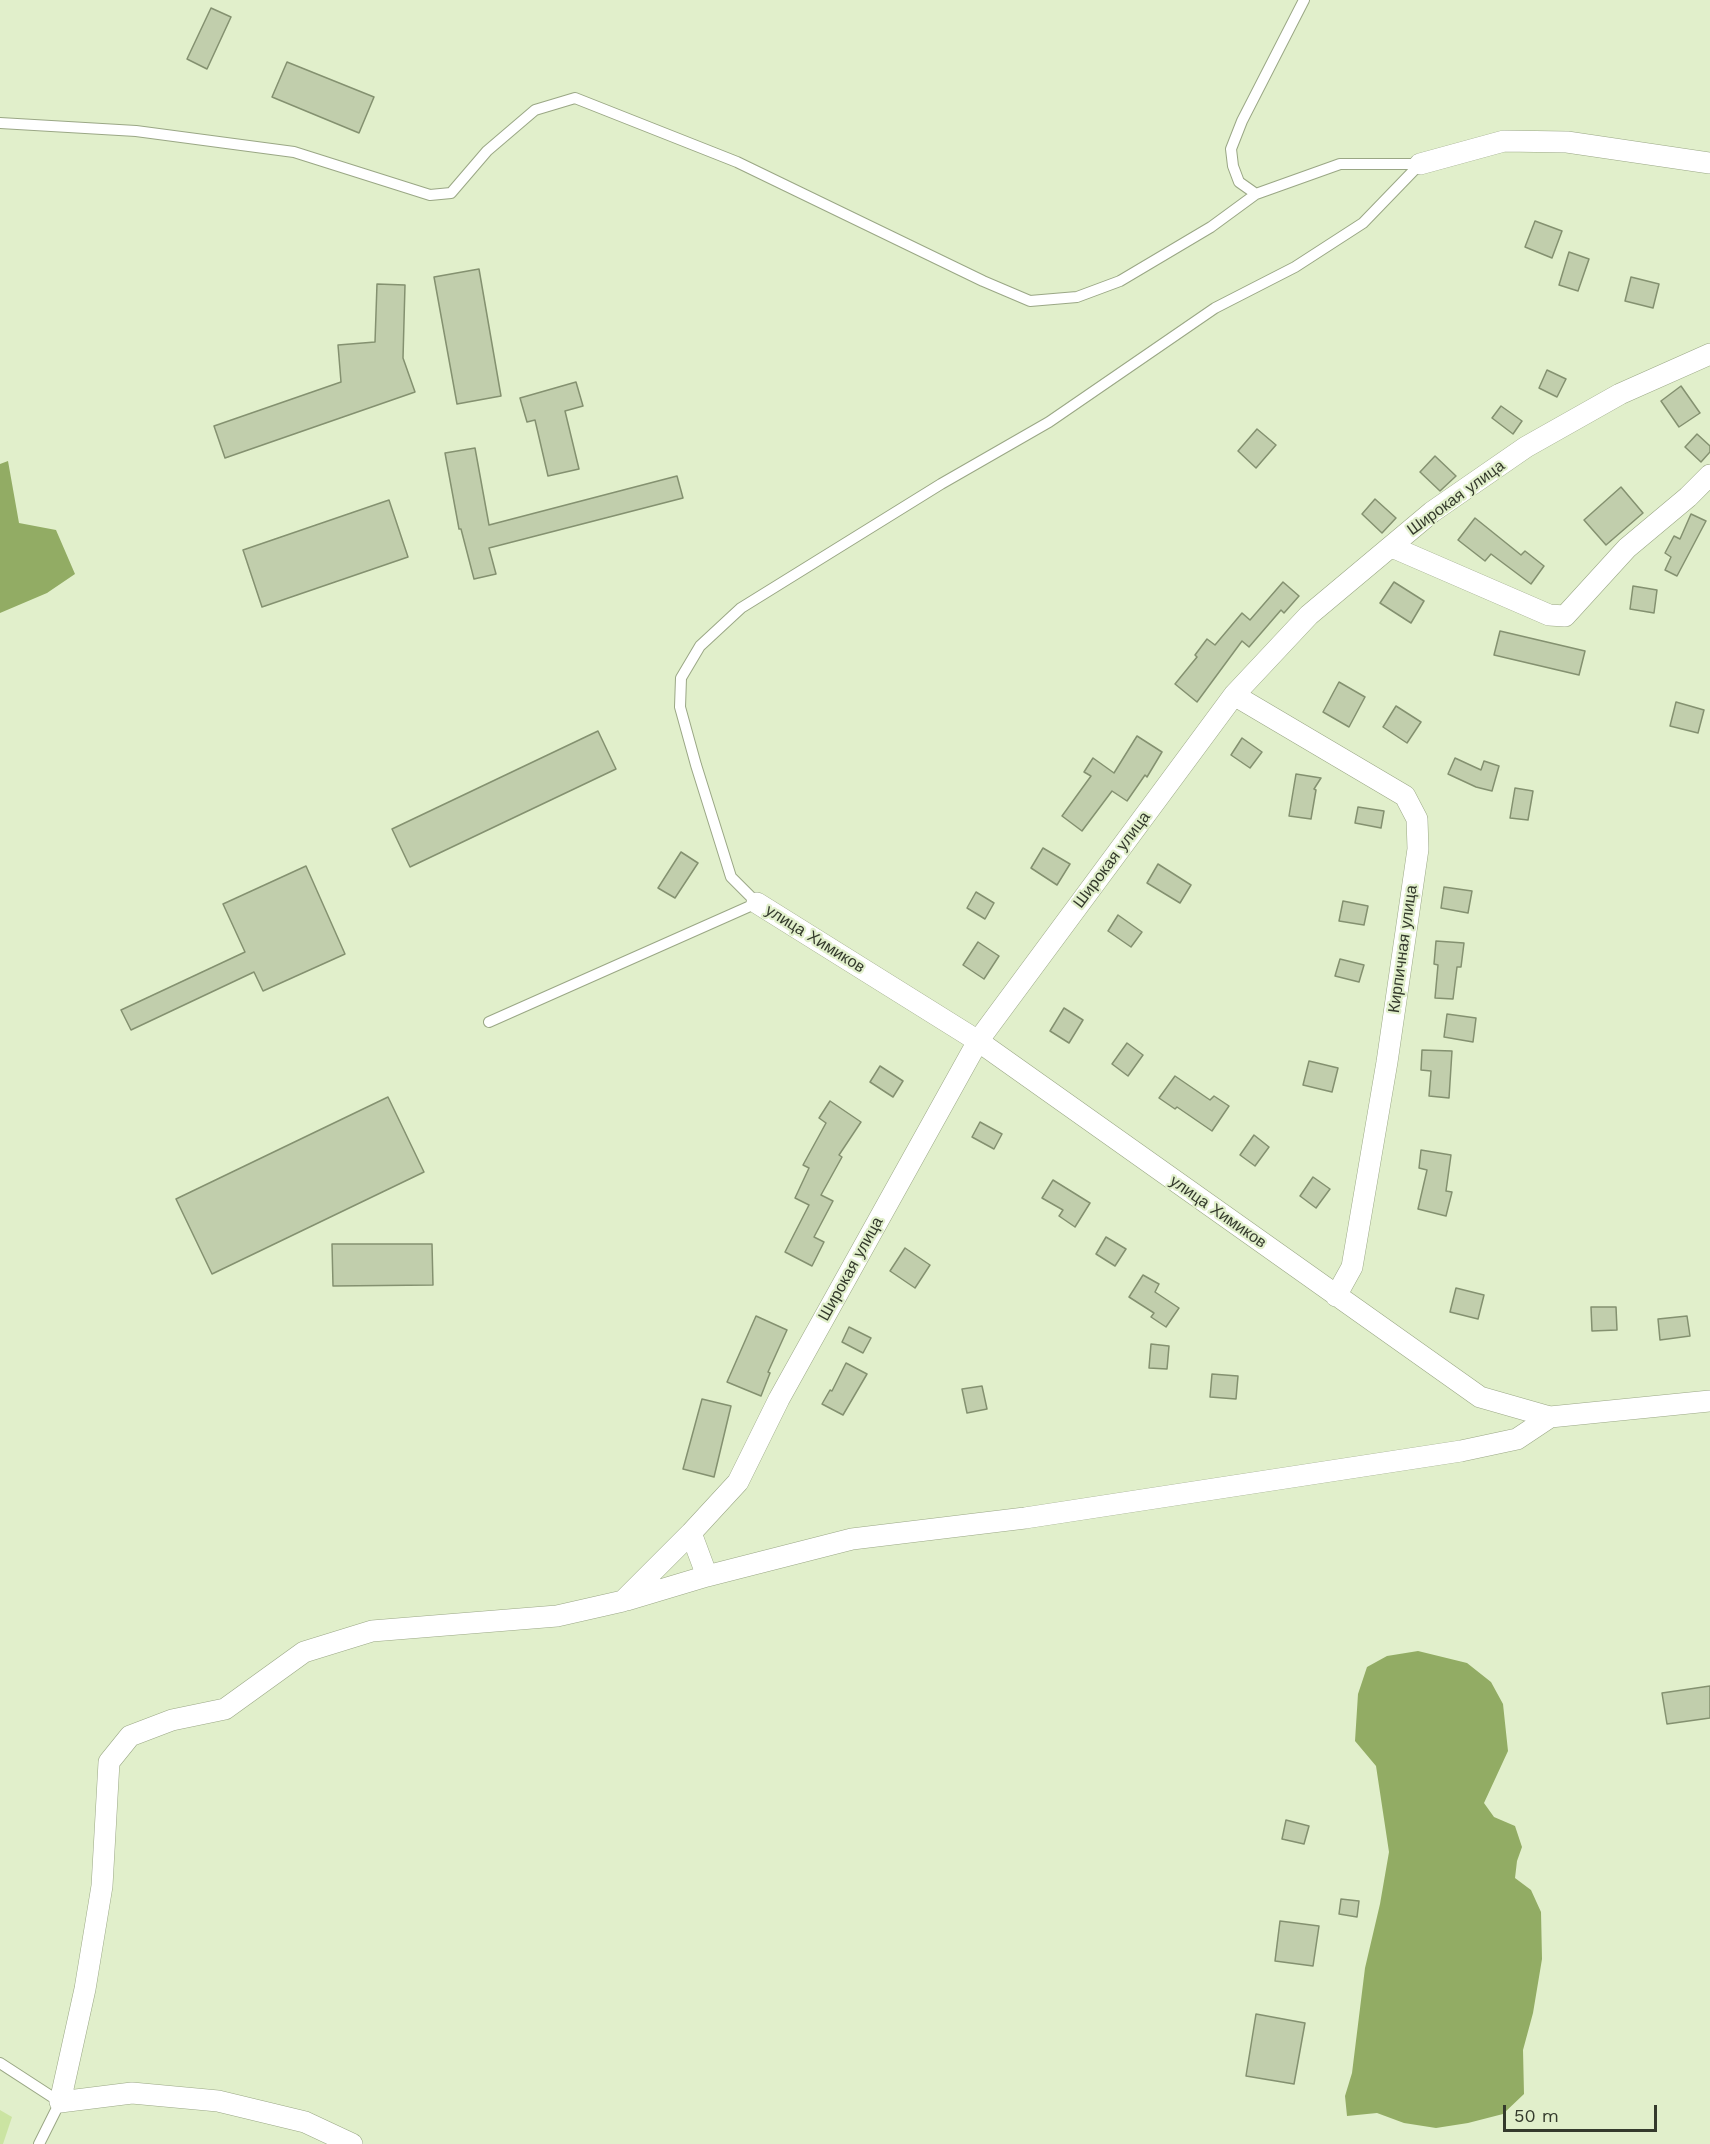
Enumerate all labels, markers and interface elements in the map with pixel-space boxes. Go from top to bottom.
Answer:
street label: Широкая улица [1404,456,1508,540]
street label: Широкая улица [1070,808,1154,912]
street label: Кирпичная улица [1385,884,1421,1014]
street label: улица Химиков [762,901,868,977]
street label: улица Химиков [1166,1172,1270,1252]
street label: Широкая улица [815,1214,887,1324]
scale bar [1506,2093,1660,2131]
text: 50 m [1514,2105,1559,2126]

